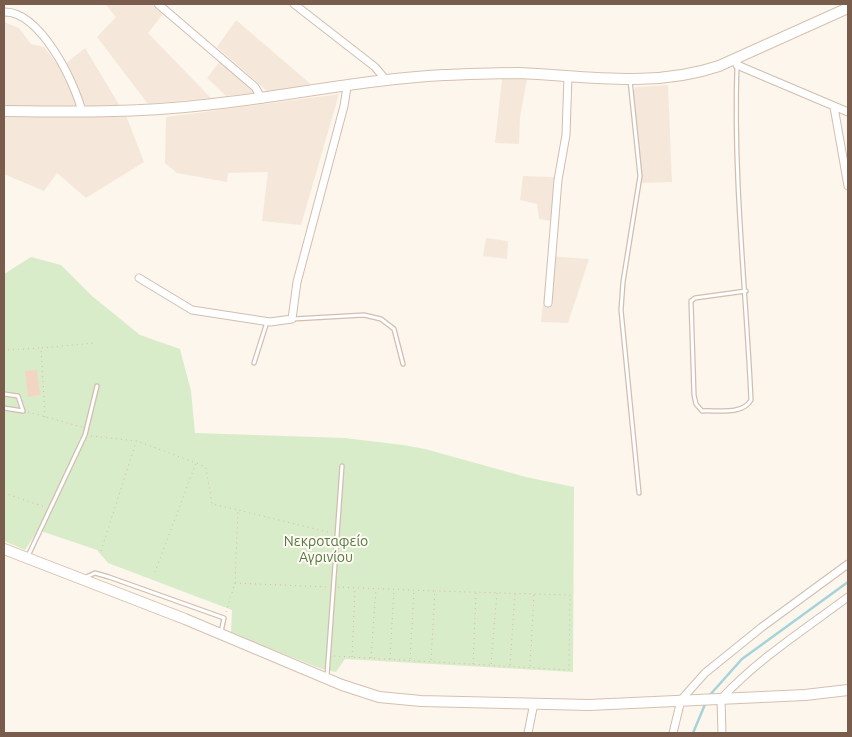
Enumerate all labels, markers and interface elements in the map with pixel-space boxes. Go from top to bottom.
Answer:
park label: Νεκροταφείο Αγρινίου [284,533,368,566]

